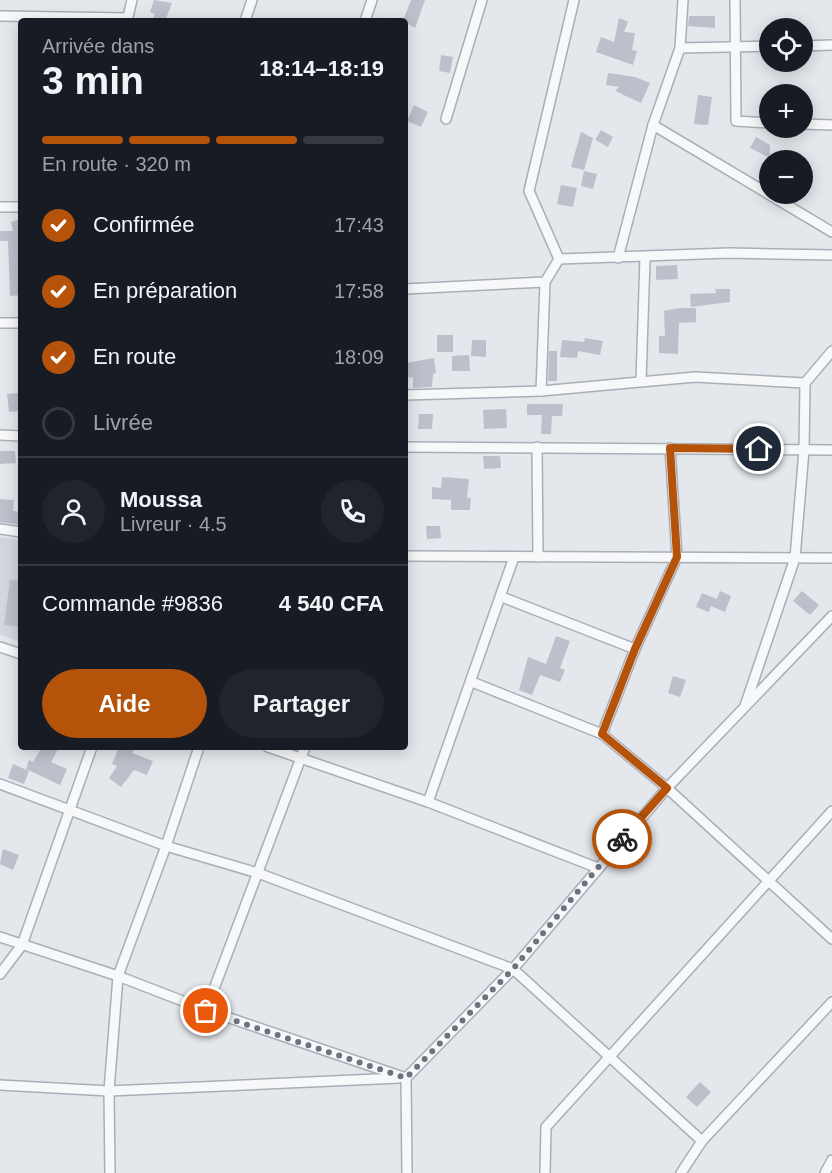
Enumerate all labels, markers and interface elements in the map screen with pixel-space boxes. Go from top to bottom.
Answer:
map controls [759,18,813,204]
button: locate [759,18,813,72]
text: Arrivée dans [42,35,154,57]
text: 18:14–18:19 [259,56,384,81]
text: 3 min [42,59,144,102]
button: + [759,84,813,138]
button: − [759,150,813,204]
text: En route · 320 m [42,153,191,175]
icon: check [42,209,75,242]
text: Confirmée [93,212,194,237]
text: 17:43 [334,214,384,236]
icon: check [42,275,75,308]
text: En préparation [93,278,237,303]
text: 17:58 [334,280,384,302]
icon: check [42,341,75,374]
text: En route [93,344,176,369]
text: 18:09 [334,346,384,368]
text: Livrée [93,410,153,435]
pin [733,423,784,474]
icon: home [742,432,775,465]
button: person [42,480,105,543]
button: phone [321,480,384,543]
text: Moussa [120,487,202,512]
text: Livreur · 4.5 [120,513,227,535]
text: Commande #9836 [42,591,223,616]
text: 4 540 CFA [279,591,384,616]
button: Aide [42,669,207,738]
button: Partager [219,669,384,738]
courier [592,809,652,869]
icon: bike [606,823,639,856]
pin [180,985,231,1036]
icon: bag [189,994,222,1027]

